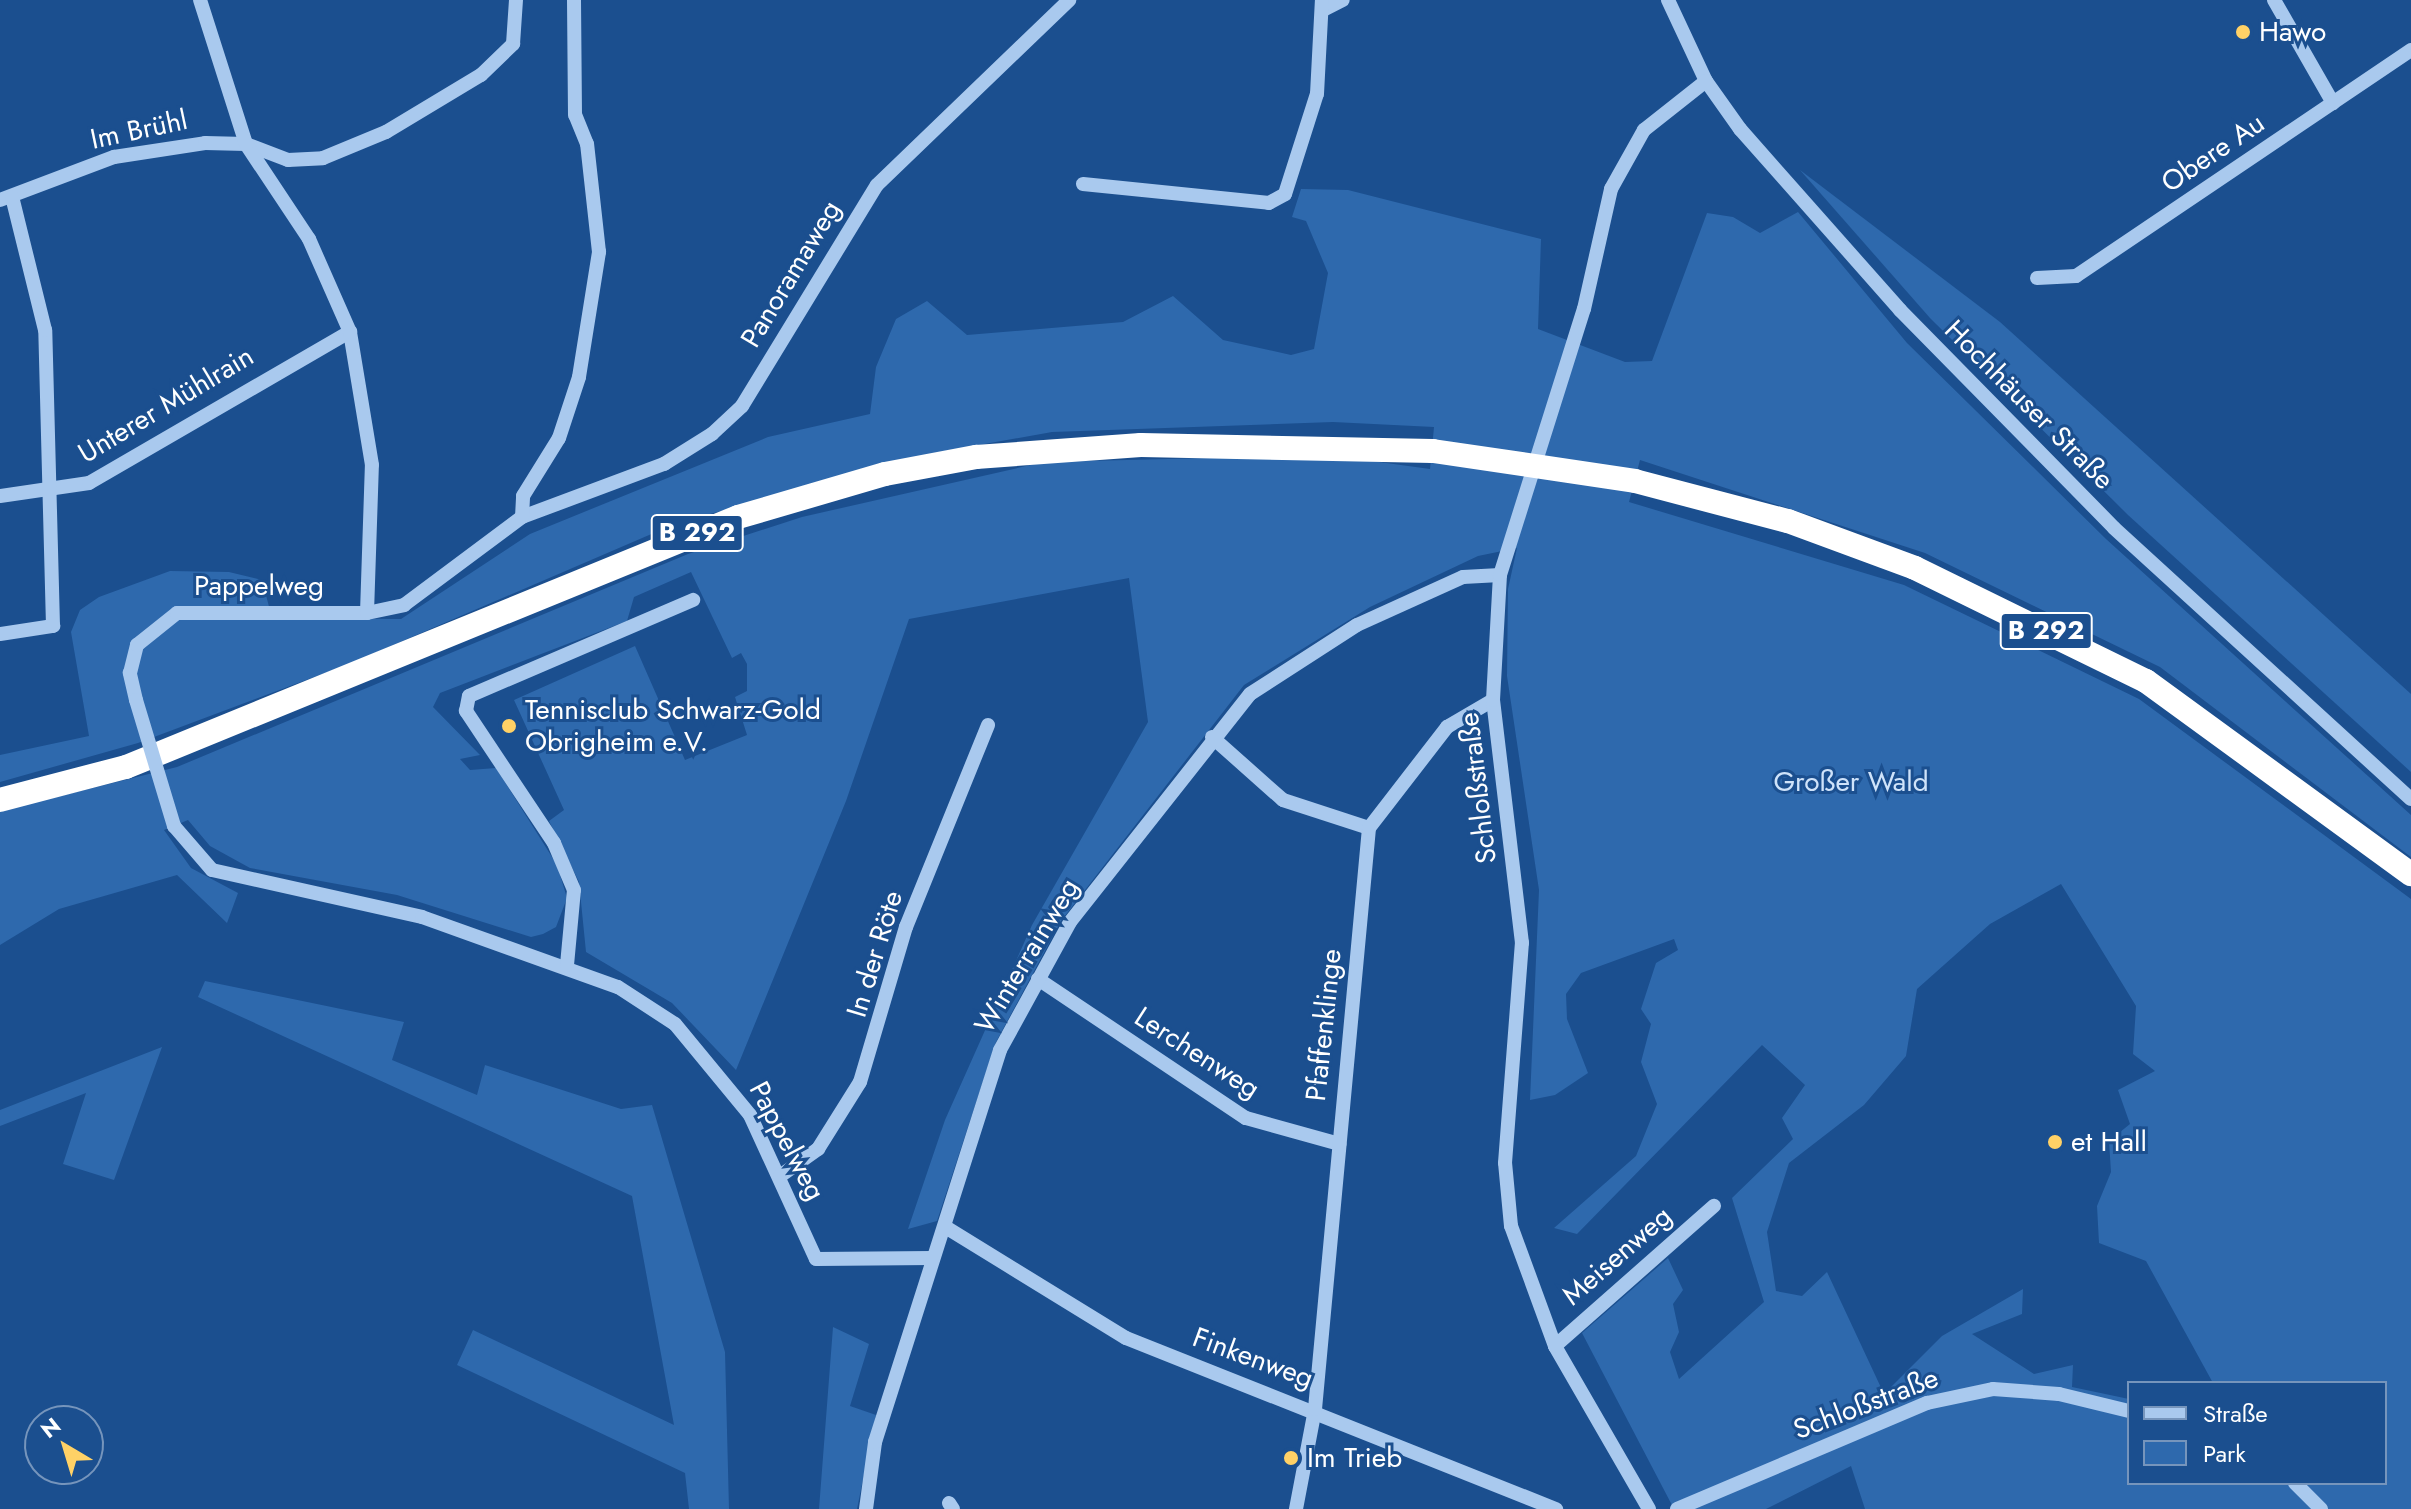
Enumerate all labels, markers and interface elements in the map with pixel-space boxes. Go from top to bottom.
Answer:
place label: Hawo [2259,15,2326,49]
marker: Hawo [2234,23,2252,41]
street label: Im Brühl [87,103,191,157]
street label: Obere Au [2155,106,2271,200]
street label: Panoramaweg [734,195,848,353]
street label: Hochhäuser Straße [1937,313,2121,497]
street label: Unterer Mühlrain [72,339,260,471]
road number: B 292 [649,511,745,555]
street label: Pappelweg [194,569,324,603]
road number: B 292 [1998,609,2094,653]
place label: Tennisclub Schwarz-Gold Obrigheim e.V. [525,693,821,759]
street label: Schloßstraße [1452,710,1504,866]
marker: Tennisclub Schwarz-Gold Obrigheim e.V. [500,717,518,735]
park label: Großer Wald [1773,765,1929,799]
street label: Winterrainweg [968,873,1086,1039]
street label: In der Röte [840,887,910,1021]
street label: Pfaffenklinge [1299,947,1349,1103]
street label: Lerchenweg [1128,1000,1266,1106]
street label: Pappelweg [742,1076,832,1206]
place label: et Hall [2071,1125,2147,1159]
marker: et Hall [2046,1133,2064,1151]
street label: Meisenweg [1556,1199,1678,1313]
street label: Finkenweg [1188,1321,1318,1395]
street label: Schloßstraße [1789,1361,1943,1447]
legend [2127,1381,2387,1485]
text: Straße [2203,1396,2268,1431]
north arrow [24,1405,104,1485]
text: N [34,1410,67,1446]
text: Park [2203,1436,2246,1471]
place label: Im Trieb [1307,1441,1402,1475]
marker: Im Trieb [1282,1449,1300,1467]

